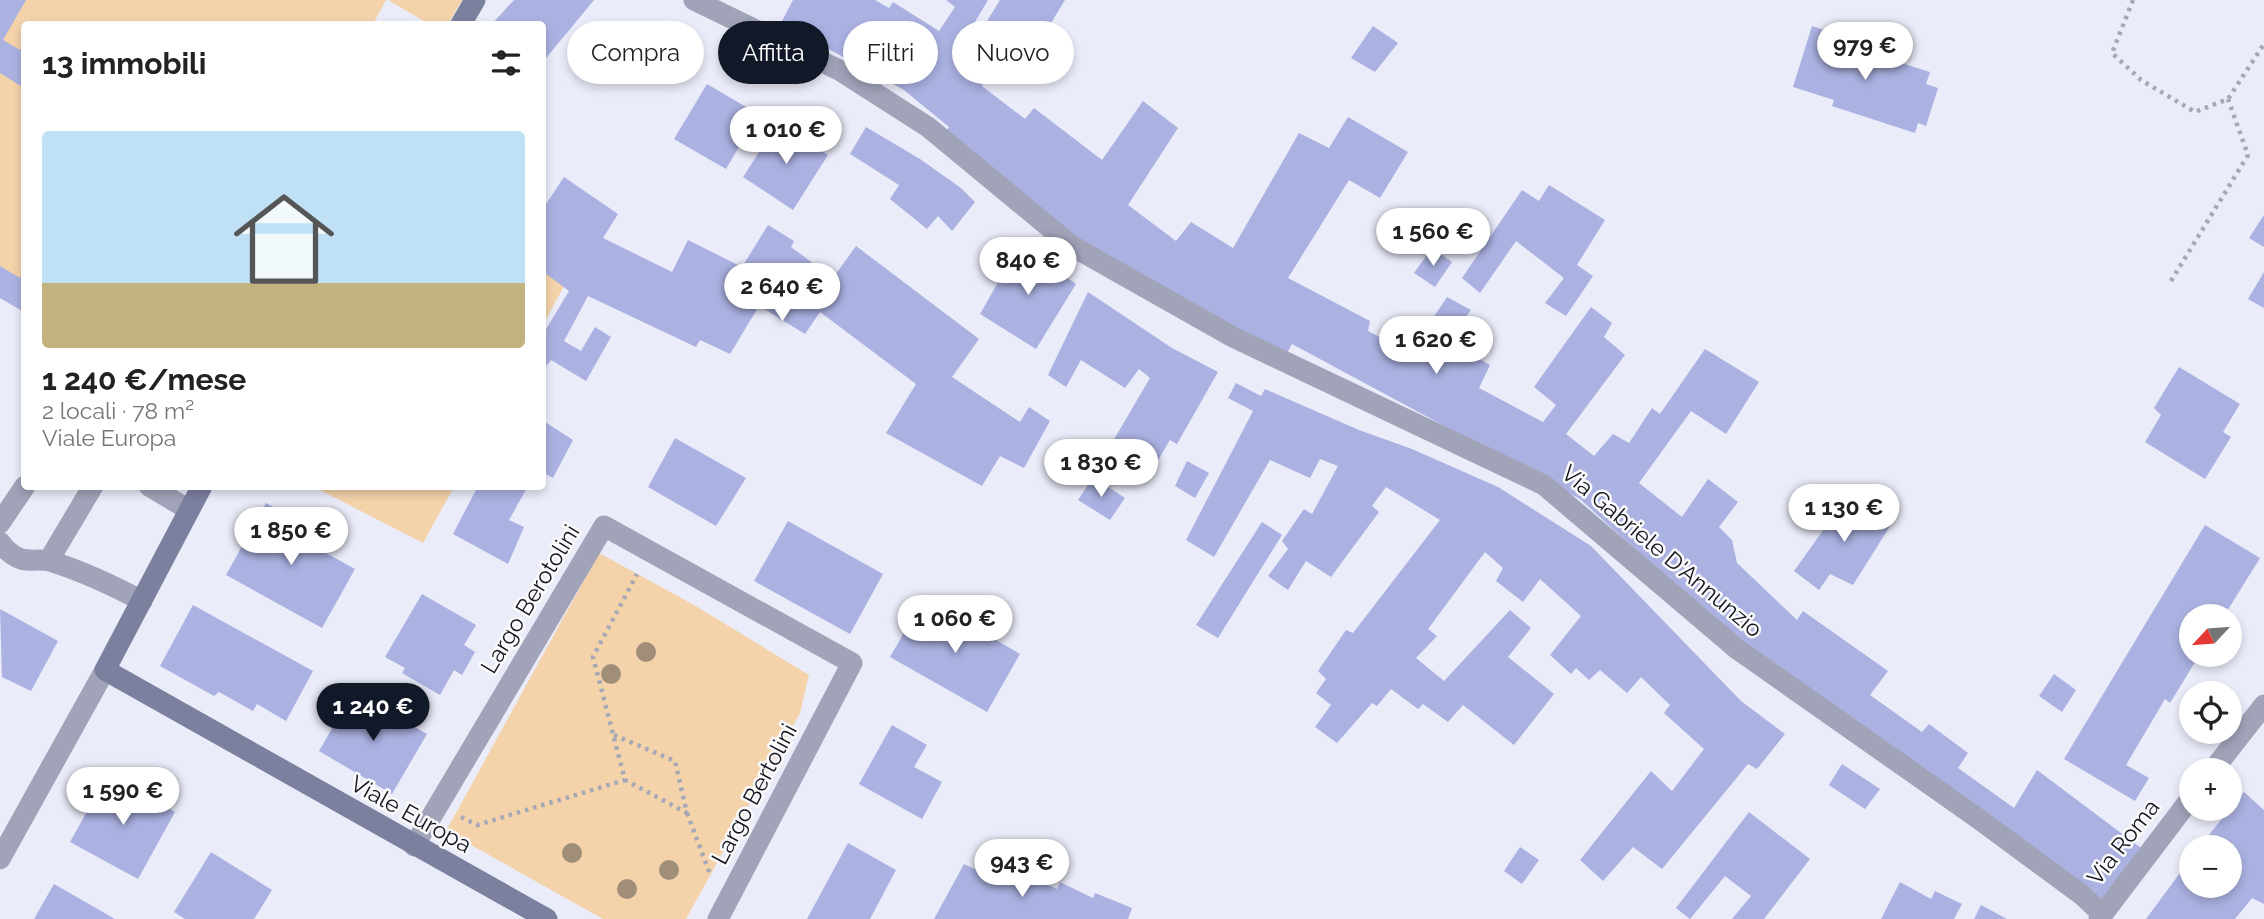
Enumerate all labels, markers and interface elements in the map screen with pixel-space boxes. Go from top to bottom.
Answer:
chip: Compra [567,21,704,84]
chip: Affitta [718,21,829,84]
chip: Filtri [843,21,938,84]
chip: Nuovo [952,21,1074,84]
pin: 979 € [1816,22,1914,82]
text: 979 € [1833,31,1897,58]
icon: filters [487,44,525,82]
text: 13 immobili [42,46,206,81]
pin: 1 010 € [721,106,851,166]
text: 1 010 € [746,115,826,142]
icon: home [221,176,347,302]
pin: 1 560 € [1368,208,1498,268]
text: 1 560 € [1392,217,1474,244]
pin: 840 € [979,238,1077,297]
text: 840 € [995,246,1061,273]
pin: 2 640 € [717,264,847,323]
text: 2 640 € [740,272,824,299]
pin: 1 620 € [1371,316,1501,376]
text: 1 620 € [1395,325,1477,352]
text: 1 240 €/mese [42,362,246,397]
text: 2 locali · 78 m² [42,397,194,424]
text: Viale Europa [42,424,176,451]
pin: 1 830 € [1036,440,1166,499]
text: 1 830 € [1060,448,1142,475]
street label: Via Gabriele D'Annunzio [1557,459,1768,642]
pin: 1 130 € [1779,484,1909,544]
text: 1 130 € [1804,493,1884,520]
pin: 1 850 € [226,508,356,567]
text: 1 850 € [250,516,332,543]
street label: Largo Berotolini [475,520,585,678]
pin: 1 060 € [890,596,1020,655]
text: 1 060 € [914,604,996,631]
north arrow [2179,604,2242,667]
map controls [2179,604,2242,898]
button: locate [2179,681,2242,744]
pin: 1 240 € [308,684,438,743]
text: 1 240 € [333,692,413,719]
street label: Largo Bertolini [705,719,802,869]
button: + [2179,758,2242,821]
pin: 1 590 € [58,768,188,827]
street label: Viale Europa [346,769,477,858]
text: 1 590 € [82,776,164,803]
street label: Via Roma [2081,794,2164,890]
button: − [2179,835,2242,898]
pin: 943 € [973,839,1071,899]
text: 943 € [990,848,1054,875]

